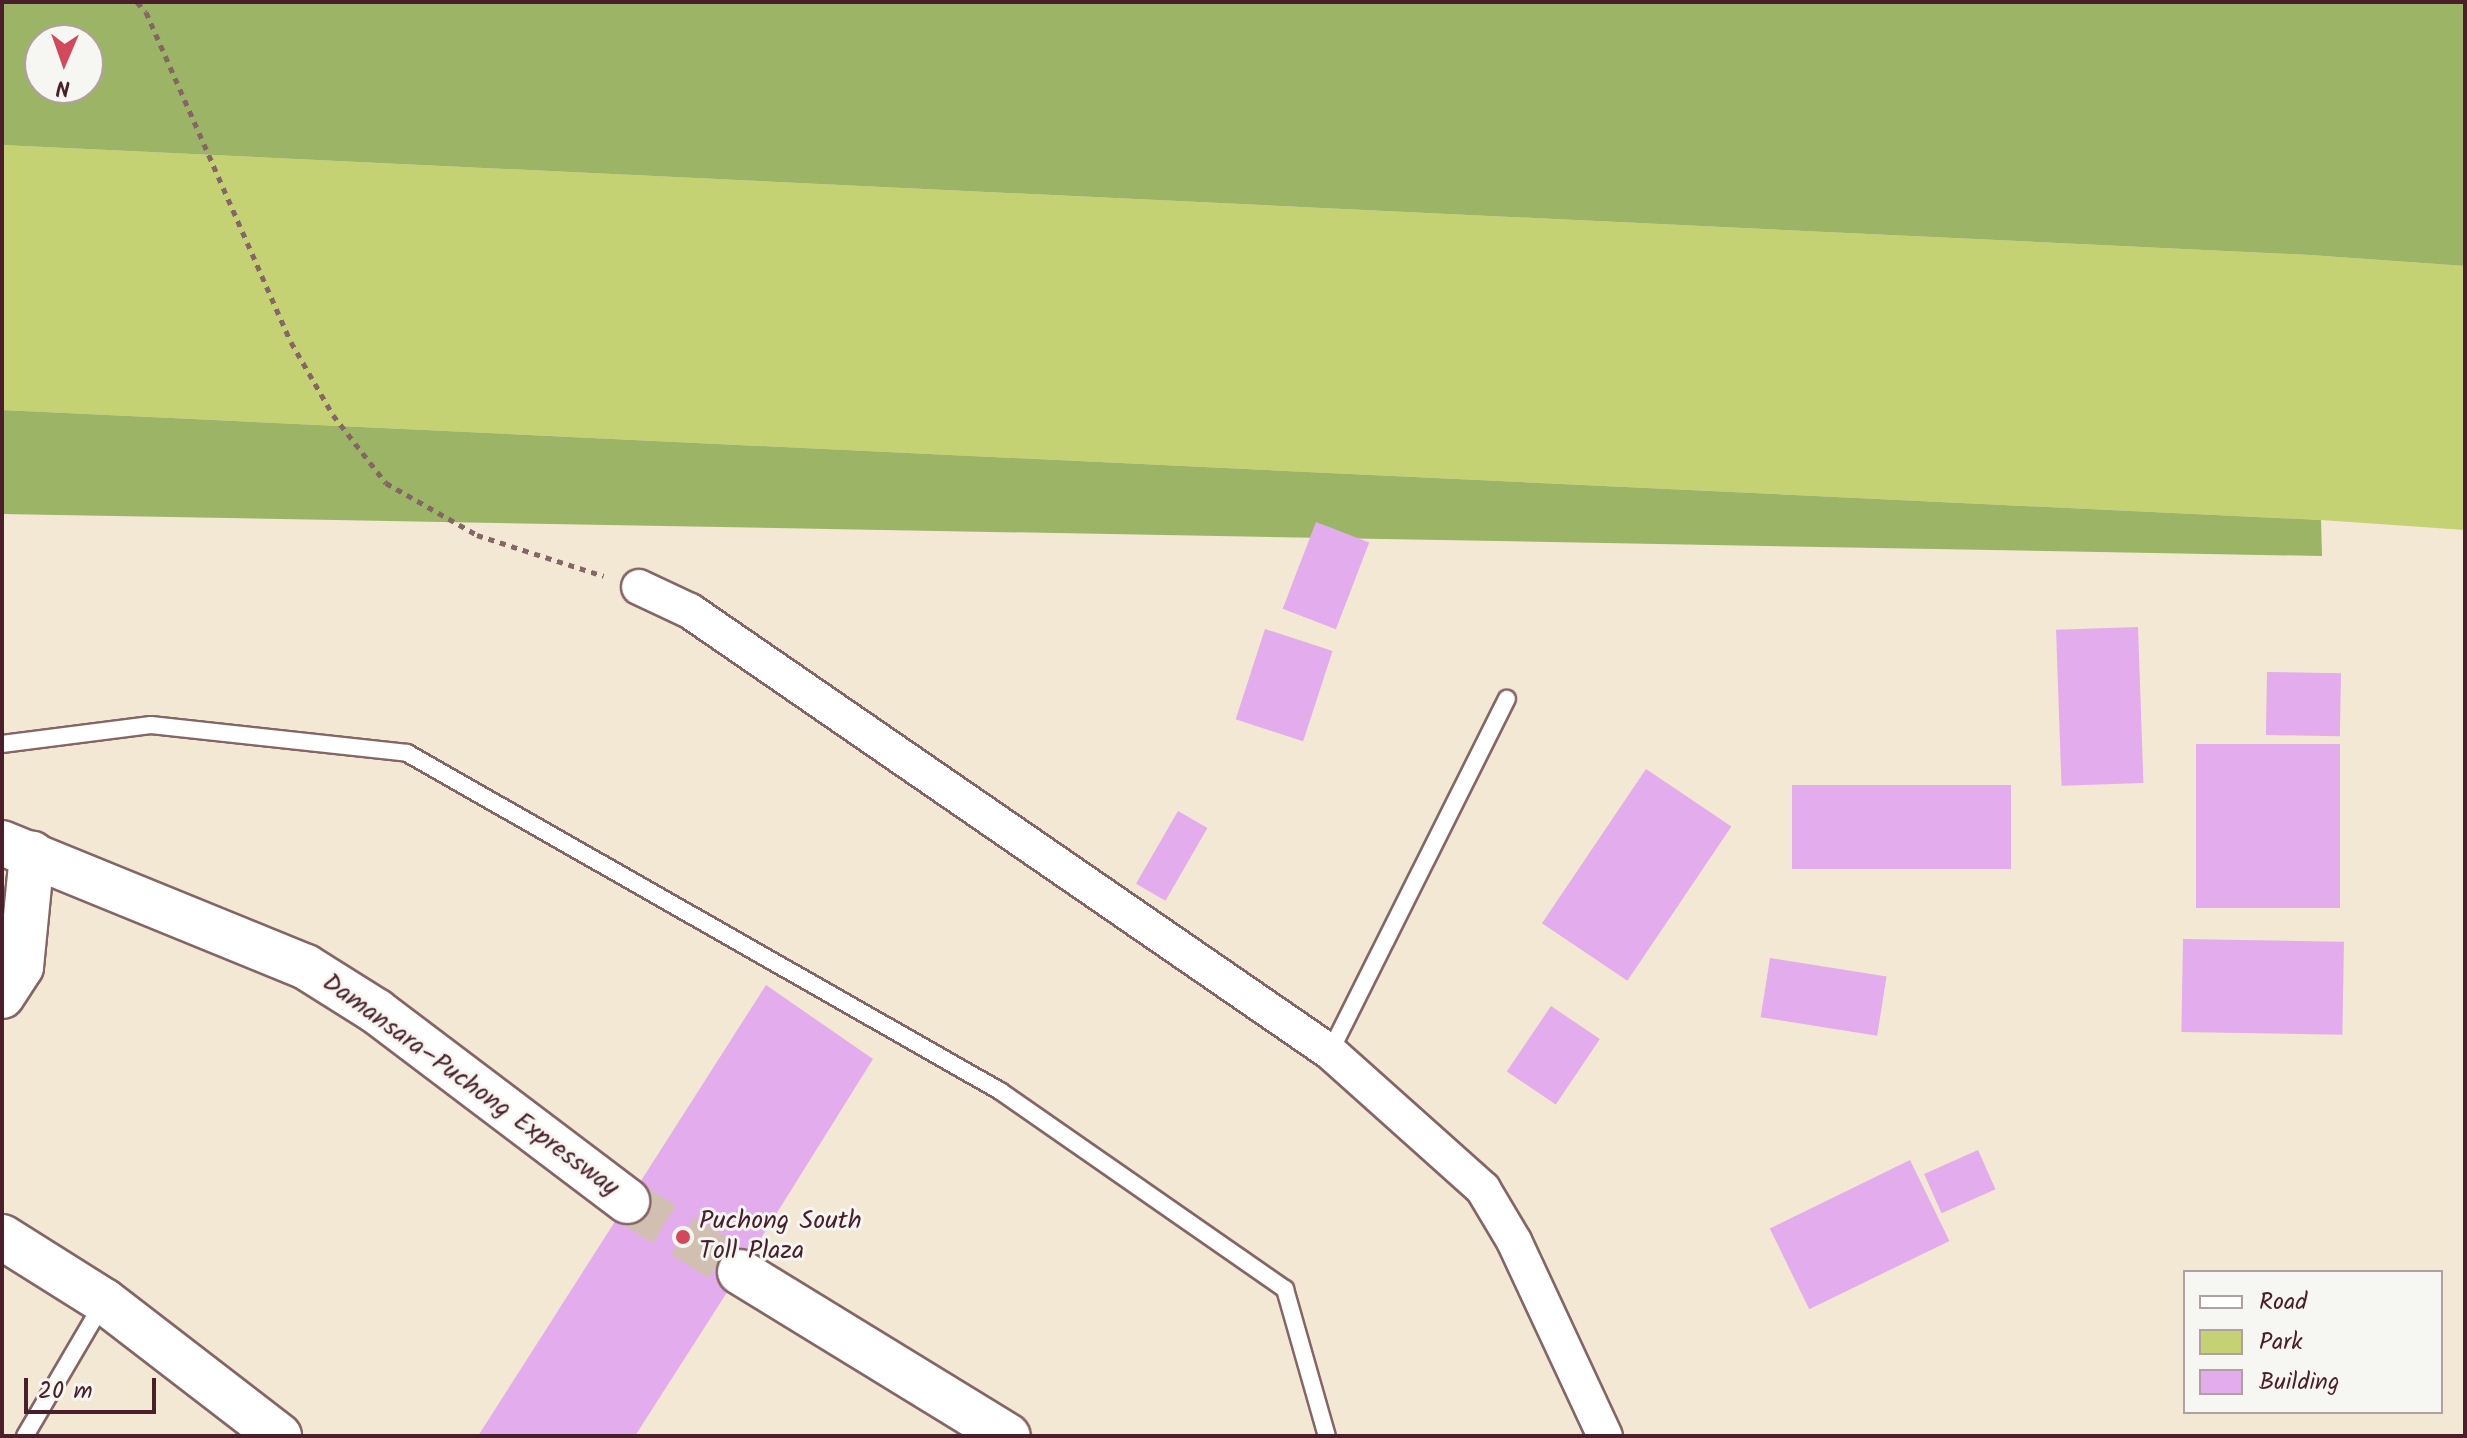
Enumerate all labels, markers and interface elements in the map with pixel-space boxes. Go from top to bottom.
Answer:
north arrow [24,24,104,104]
text: N [56,69,71,104]
street label: Damansara–Puchong Expressway [316,968,624,1204]
place label: Puchong South Toll Plaza [699,1206,862,1268]
marker: Puchong South Toll Plaza [674,1228,692,1246]
legend [2183,1270,2443,1414]
text: Road [2259,1283,2307,1322]
text: Park [2259,1323,2303,1362]
scale bar [28,1362,160,1412]
text: Building [2259,1363,2339,1402]
text: 20 m [38,1372,93,1411]

